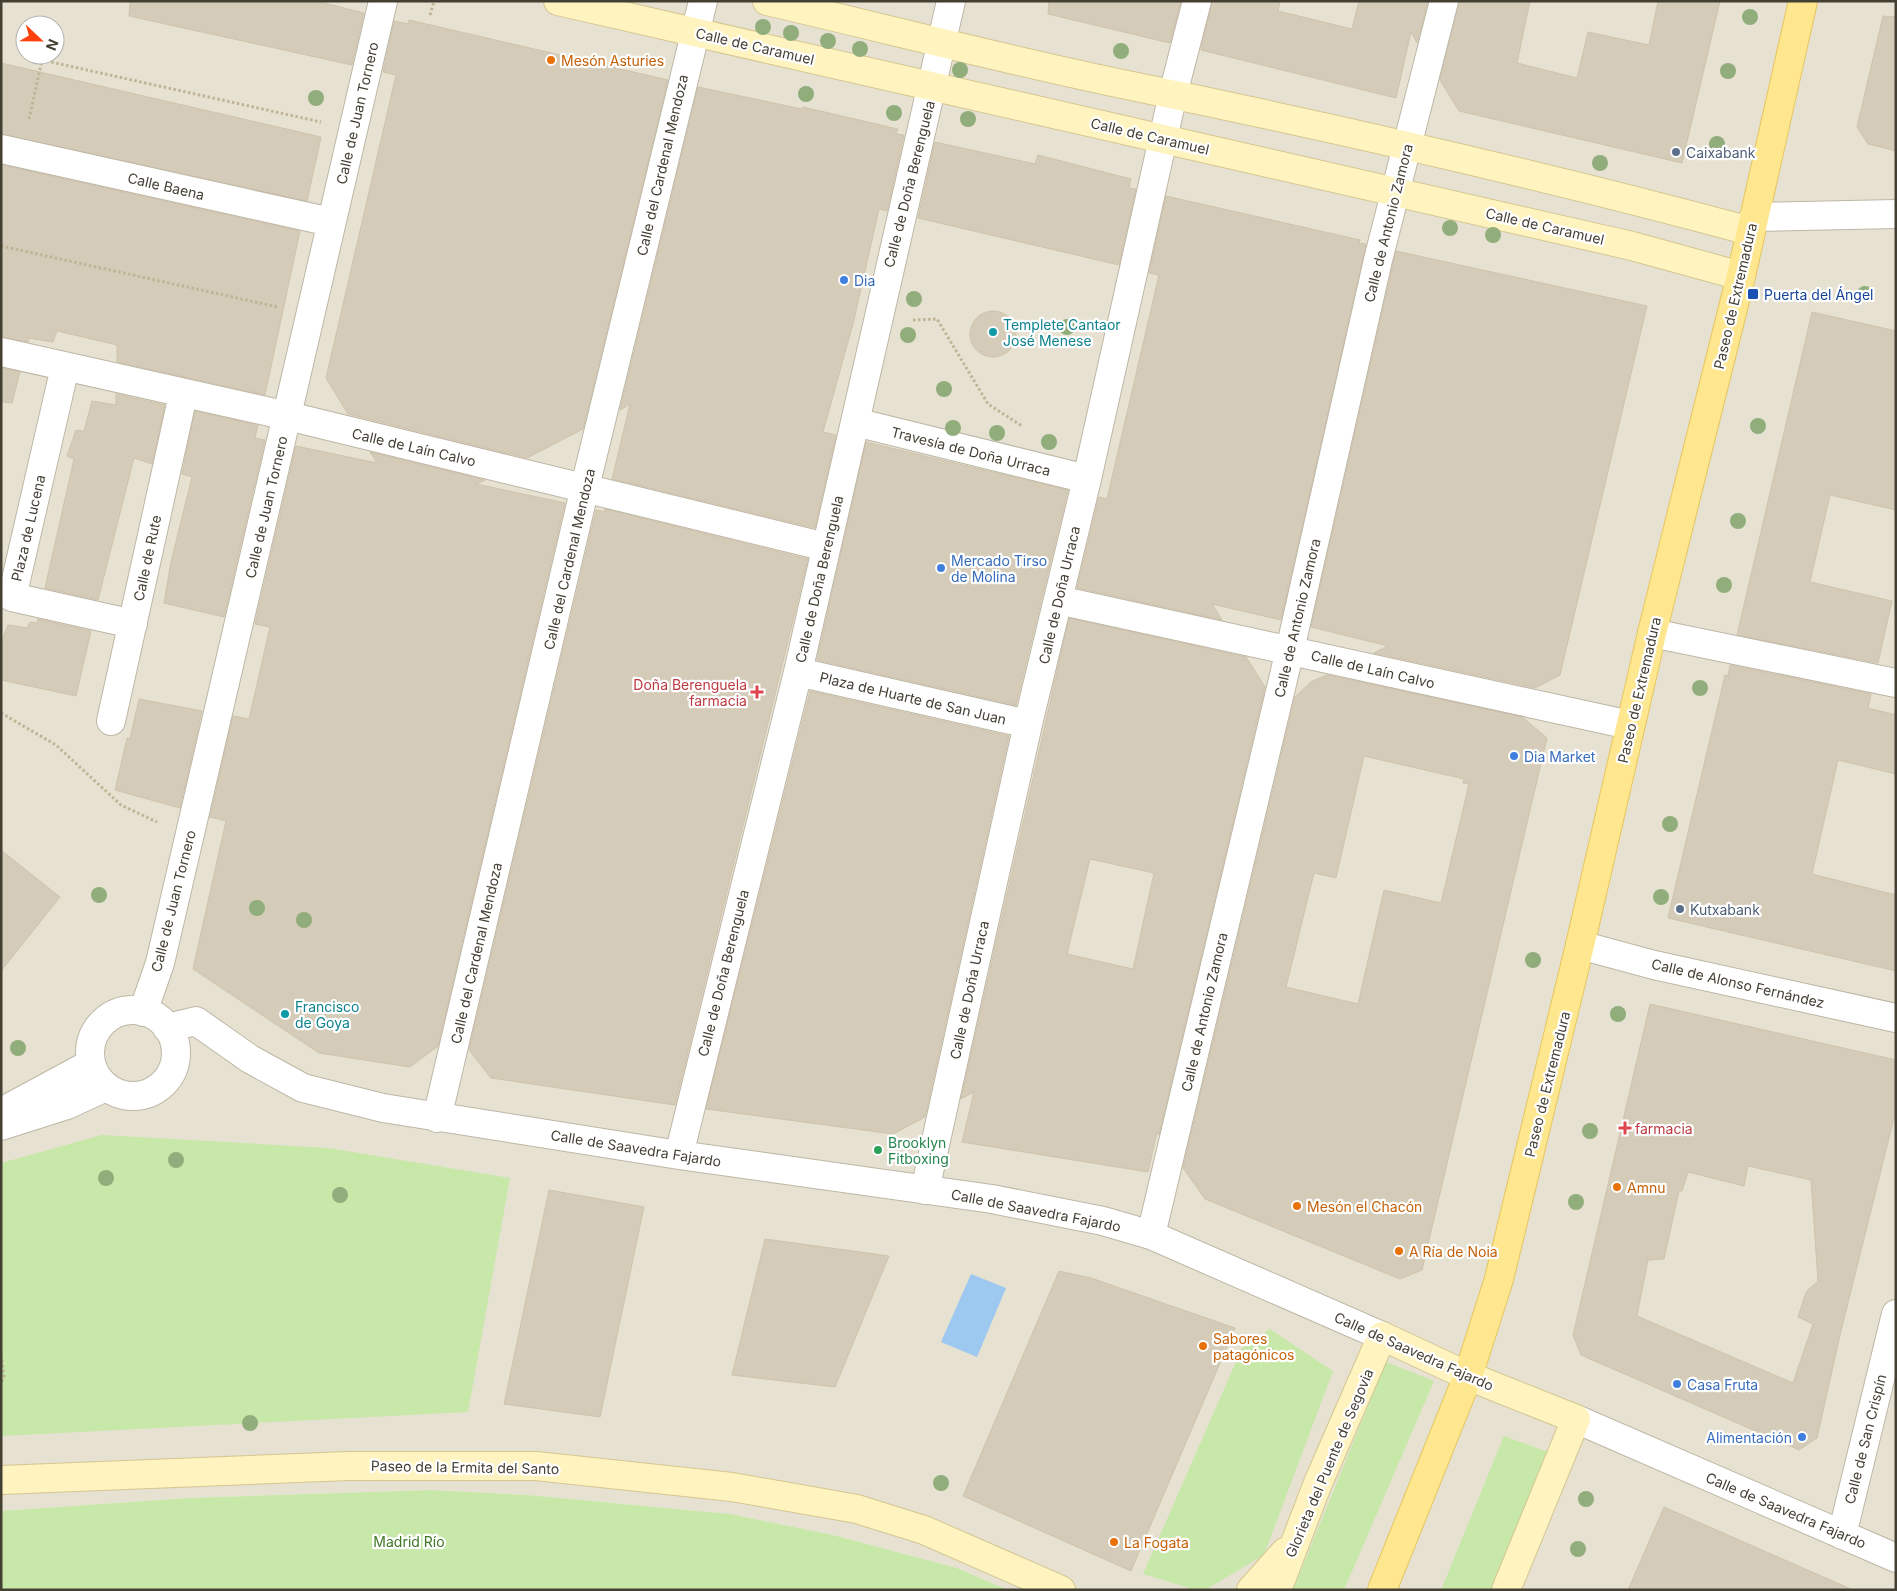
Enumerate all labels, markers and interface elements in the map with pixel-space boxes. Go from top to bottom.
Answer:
north arrow [15,15,65,65]
street label: Calle de Caramuel [694,24,816,68]
text: N [43,37,62,53]
street label: Calle de Juan Tornero [332,40,382,186]
place label: Mesón Asturies [561,52,664,69]
marker: Mesón Asturies [545,54,557,66]
street label: Calle del Cardenal Mendoza [633,73,691,257]
street label: Calle de Doña Berenguela [880,99,938,269]
street label: Calle de Caramuel [1089,114,1211,158]
street label: Calle de Antonio Zamora [1360,142,1416,304]
place label: Caixabank [1686,144,1756,161]
marker: Caixabank [1670,146,1682,158]
street label: Calle Baena [126,169,206,203]
street label: Calle de Caramuel [1484,204,1606,248]
street label: Paseo de Extremadura [1710,221,1760,371]
place label: Dia [854,272,875,289]
marker: Dia [838,274,850,286]
place label: Puerta del Ángel [1764,286,1873,303]
marker: Puerta del Ángel [1746,287,1760,301]
place label: Templete Cantaor José Menese [1003,316,1121,349]
marker: Templete Cantaor José Menese [987,326,999,338]
street label: Travesía de Doña Urraca [889,423,1053,479]
street label: Calle de Laín Calvo [350,424,478,470]
street label: Calle de Juan Tornero [241,434,291,580]
street label: Calle del Cardenal Mendoza [540,467,598,651]
street label: Plaza de Lucena [7,473,49,583]
street label: Calle de Doña Berenguela [791,494,847,664]
street label: Calle de Rute [130,513,164,603]
street label: Calle de Doña Urraca [1035,524,1083,666]
street label: Calle de Antonio Zamora [1270,537,1324,699]
place label: Mercado Tirso de Molina [951,552,1047,585]
marker: Mercado Tirso de Molina [935,562,947,574]
street label: Paseo de Extremadura [1614,615,1664,765]
street label: Calle de Laín Calvo [1309,646,1437,692]
street label: Plaza de Huarte de San Juan [818,668,1008,728]
place label: Doña Berenguela farmacia [633,676,747,709]
marker: Doña Berenguela farmacia [751,686,763,698]
place label: Dia Market [1524,748,1596,765]
marker: Dia Market [1508,750,1520,762]
street label: Calle de Juan Tornero [147,828,199,974]
street label: Calle del Cardenal Mendoza [447,861,505,1045]
street label: Calle de Doña Berenguela [694,888,752,1058]
place label: Kutxabank [1690,901,1760,918]
marker: Kutxabank [1674,903,1686,915]
street label: Calle de Doña Urraca [946,919,992,1061]
street label: Calle de Antonio Zamora [1177,931,1231,1093]
street label: Calle de Alonso Fernández [1650,955,1826,1011]
place label: Francisco de Goya [295,998,359,1031]
marker: Francisco de Goya [279,1008,291,1020]
street label: Paseo de Extremadura [1521,1009,1573,1159]
place label: farmacia [1635,1120,1693,1137]
marker: farmacia [1619,1122,1631,1134]
street label: Calle de Saavedra Fajardo [549,1126,723,1170]
place label: Brooklyn Fitboxing [888,1134,949,1167]
marker: Brooklyn Fitboxing [872,1144,884,1156]
place label: Amnu [1627,1179,1665,1196]
marker: Amnu [1611,1181,1623,1193]
street label: Calle de Saavedra Fajardo [950,1185,1122,1235]
place label: Mesón el Chacón [1307,1198,1422,1215]
marker: Mesón el Chacón [1291,1200,1303,1212]
place label: A Ría de Noia [1409,1243,1498,1260]
marker: A Ría de Noia [1393,1245,1405,1257]
street label: Calle de Saavedra Fajardo [1332,1308,1496,1394]
place label: Sabores patagónicos [1213,1330,1295,1363]
marker: Sabores patagónicos [1197,1340,1209,1352]
street label: Glorieta del Puente de Segovia [1281,1366,1377,1560]
street label: Calle de San Crispín [1841,1372,1889,1506]
place label: Casa Fruta [1687,1376,1758,1393]
marker: Casa Fruta [1671,1378,1683,1390]
place label: Alimentación [1706,1429,1792,1446]
marker: Alimentación [1796,1431,1808,1443]
street label: Paseo de la Ermita del Santo [371,1457,559,1477]
street label: Calle de Saavedra Fajardo [1703,1468,1869,1552]
park label: Madrid Río [373,1533,445,1550]
place label: La Fogata [1124,1534,1189,1551]
marker: La Fogata [1108,1536,1120,1548]

